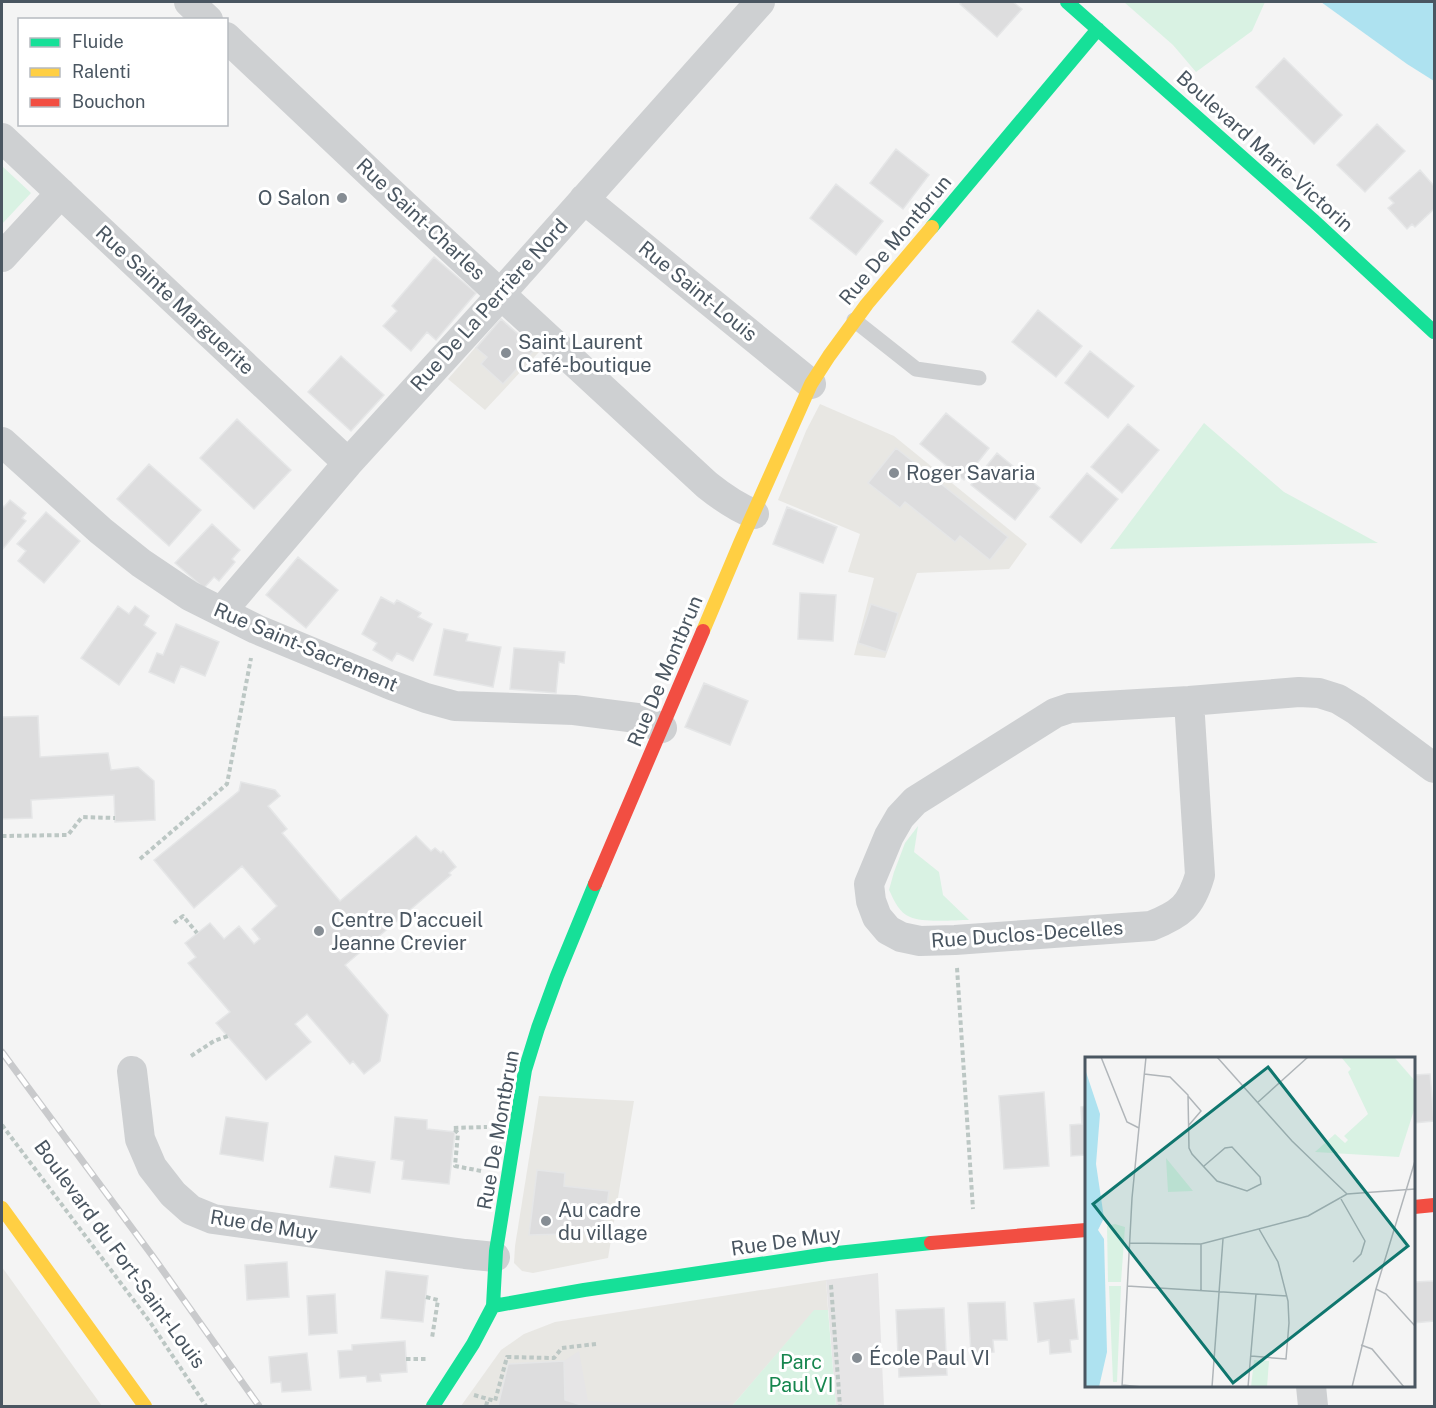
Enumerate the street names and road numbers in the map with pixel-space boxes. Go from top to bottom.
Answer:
street label: Boulevard Marie-Victorin [1172,65,1358,237]
street label: Rue Saint-Charles [352,153,490,285]
street label: Rue De Montbrun [834,170,956,310]
street label: Rue De La Perrière Nord [405,214,573,396]
street label: Rue Sainte Marguerite [91,220,259,380]
street label: Rue Saint-Louis [634,236,762,346]
street label: Rue De Montbrun [622,592,708,750]
street label: Rue Saint-Sacrement [210,597,402,697]
street label: Rue Duclos-Decelles [930,915,1124,953]
street label: Rue De Montbrun [472,1048,524,1212]
street label: Boulevard du Fort-Saint-Louis [29,1135,211,1373]
street label: Rue de Muy [208,1205,320,1245]
street label: Rue De Muy [729,1221,843,1261]

